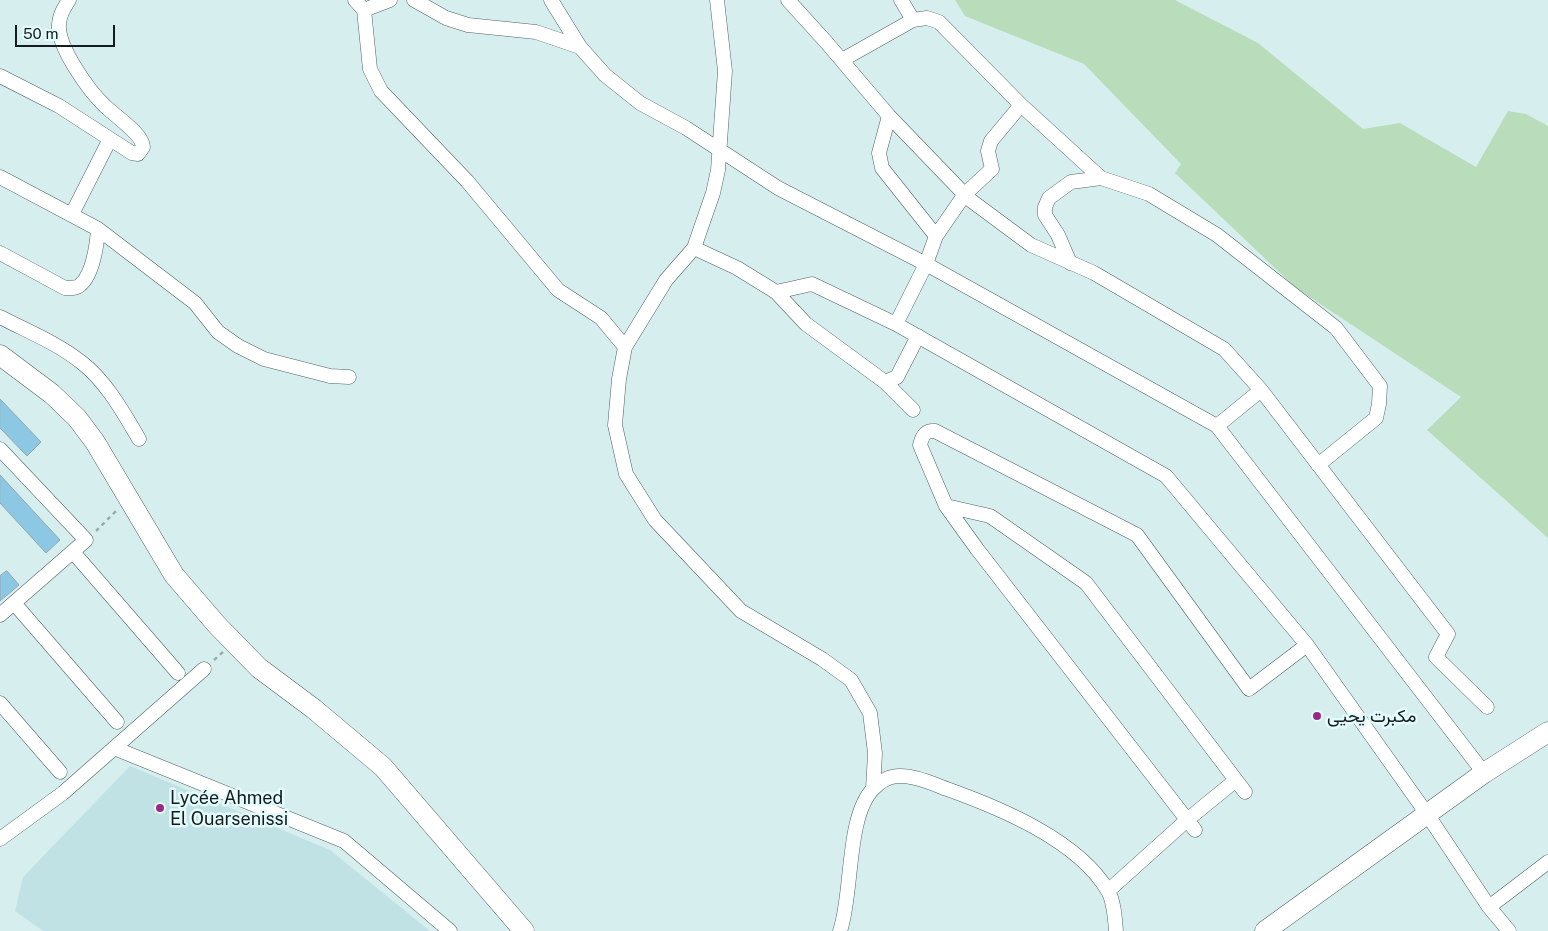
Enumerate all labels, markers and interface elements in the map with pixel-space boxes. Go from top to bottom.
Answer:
scale bar [18,15,118,47]
text: 50 m [23,25,58,42]
place label: مكبرت يحيى [1327,705,1416,727]
marker: مكبرت يحيى [1311,710,1323,722]
place label: Lycée Ahmed El Ouarsenissi [170,787,288,830]
marker: Lycée Ahmed El Ouarsenissi [154,802,166,814]

